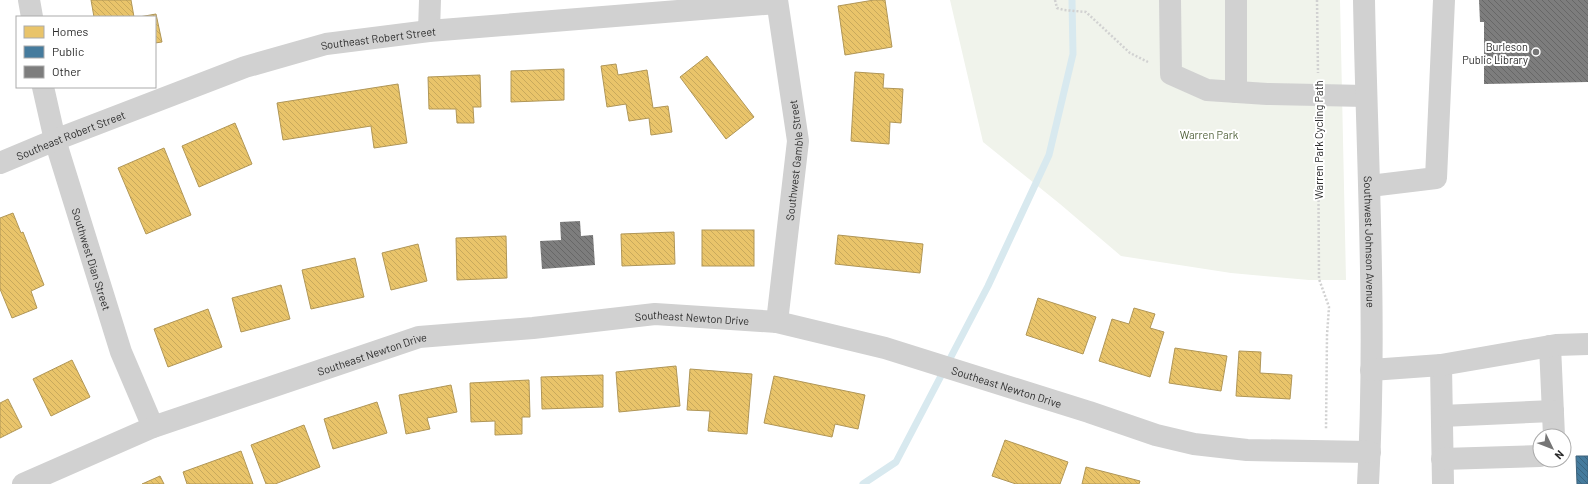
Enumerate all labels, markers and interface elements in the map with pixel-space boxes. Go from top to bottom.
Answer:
legend [16,16,156,88]
text: Homes [52,24,89,38]
street label: Southeast Robert Street [319,24,436,52]
place label: Burleson Public Library [1462,40,1528,66]
text: Public [52,44,84,58]
marker: Burleson Public Library [1531,47,1541,57]
text: Other [52,64,82,78]
street label: Warren Park Cycling Path [1312,80,1325,200]
street label: Southwest Gamble Street [782,99,805,221]
street label: Southeast Robert Street [14,107,127,162]
park label: Warren Park [1180,128,1239,141]
street label: Southwest Johnson Avenue [1362,176,1378,308]
street label: Southwest Dian Street [70,206,114,312]
street label: Southeast Newton Drive [634,307,750,327]
street label: Southeast Newton Drive [315,330,427,378]
street label: Southeast Newton Drive [950,363,1064,410]
north arrow [1532,428,1572,468]
text: N [1552,448,1567,462]

